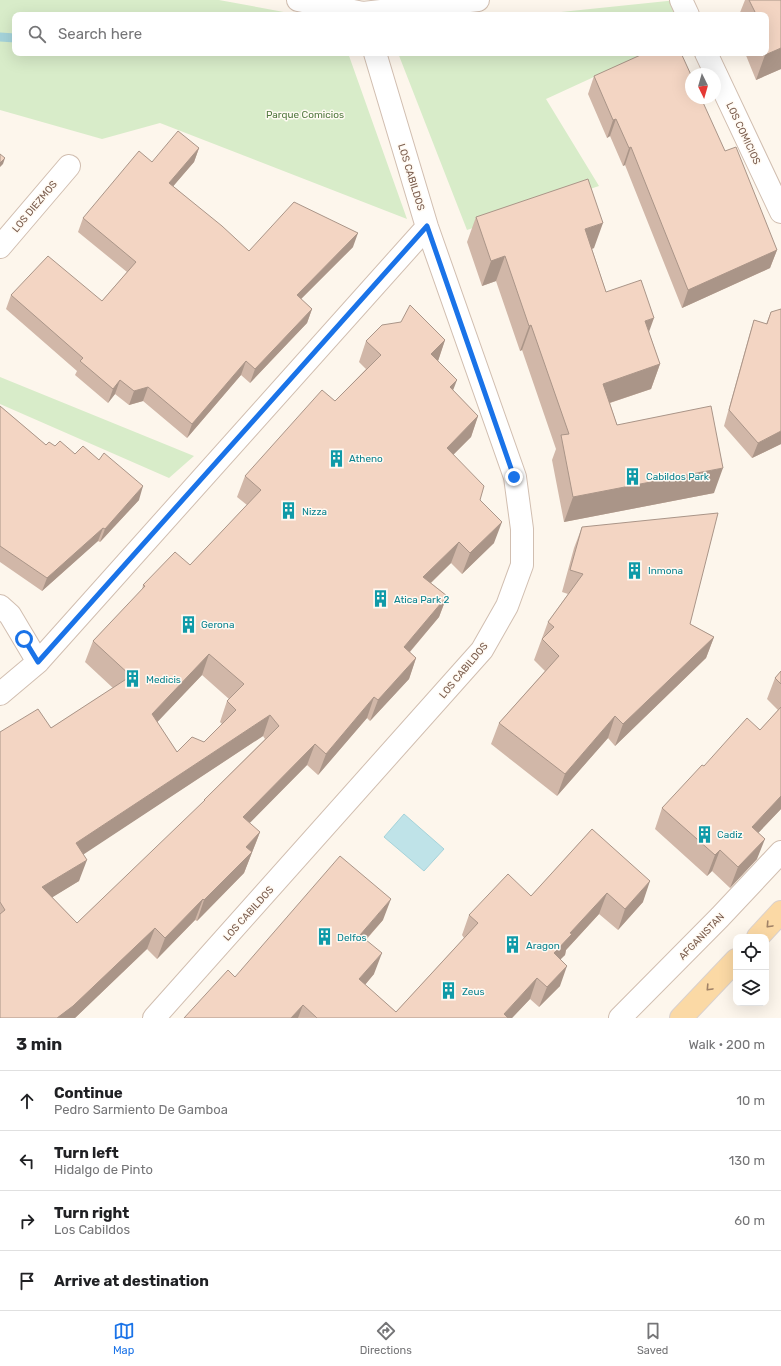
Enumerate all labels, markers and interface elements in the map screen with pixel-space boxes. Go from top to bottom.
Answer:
search box [12,12,769,56]
icon: search [26,23,48,45]
text: Search here [58,25,142,43]
north arrow [685,68,721,104]
street label: LOS COMICIOS [723,100,763,167]
park label: Parque Comicios [266,109,344,121]
street label: LOS CABILDOS [395,142,427,212]
street label: LOS DIEZMOS [10,178,60,235]
building icon: Atheno [326,448,346,468]
place label: Atheno [349,453,383,465]
building icon: Cabildos Park [623,466,643,486]
route end [505,468,523,486]
place label: Cabildos Park [646,471,710,483]
building icon: Nizza [279,501,299,521]
place label: Nizza [302,506,327,518]
building icon: Inmona [625,560,645,580]
place label: Inmona [648,565,683,577]
building icon: Atica Park 2 [371,589,391,609]
place label: Atica Park 2 [394,594,449,606]
building icon: Gerona [178,614,198,634]
place label: Gerona [201,619,234,631]
route start [15,630,33,648]
street label: LOS CABILDOS [437,640,491,701]
building icon: Medicis [123,669,143,689]
place label: Medicis [146,674,181,686]
building icon: Cadiz [694,824,714,844]
place label: Cadiz [717,829,743,841]
street label: LOS CABILDOS [221,884,276,943]
street label: AFGANISTAN [676,911,727,963]
one-way arrow [767,920,774,928]
building icon: Delfos [314,927,334,947]
place label: Delfos [337,932,367,944]
map controls [733,934,769,1006]
button: locate [733,934,769,970]
building icon: Aragon [503,935,523,955]
place label: Aragon [526,940,560,952]
button: layers [733,970,769,1006]
building icon: Zeus [439,981,459,1001]
one-way arrow [707,984,714,991]
place label: Zeus [462,986,485,998]
text: 3 min [16,1034,62,1054]
text: Walk · 200 m [688,1037,765,1052]
text: Continue [54,1084,123,1102]
icon: ahead [16,1090,38,1112]
text: 10 m [736,1093,765,1108]
text: Pedro Sarmiento De Gamboa [54,1102,228,1117]
text: Turn left [54,1144,119,1162]
icon: left [16,1150,38,1172]
text: 130 m [729,1153,765,1168]
text: Hidalgo de Pinto [54,1162,153,1177]
text: Turn right [54,1204,129,1222]
icon: right [16,1210,38,1232]
text: 60 m [734,1213,765,1228]
text: Los Cabildos [54,1222,130,1237]
icon: arrive [16,1270,38,1292]
text: Arrive at destination [54,1272,209,1290]
tab: Map [113,1320,135,1357]
tab: Directions [360,1320,412,1357]
tab: Saved [637,1320,668,1357]

